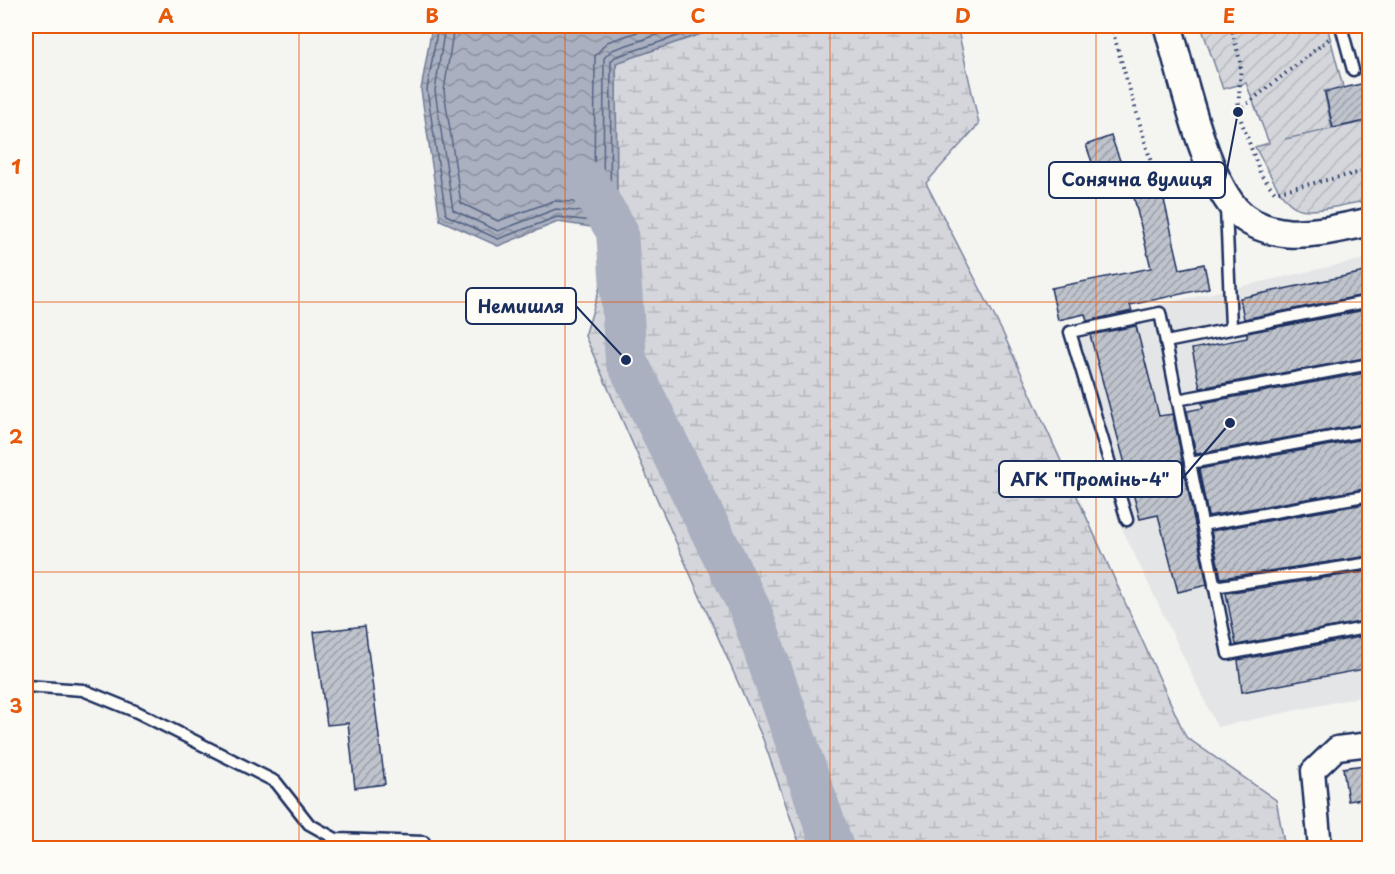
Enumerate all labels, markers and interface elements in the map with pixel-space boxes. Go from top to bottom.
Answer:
text: A [158,0,174,30]
text: B [425,0,439,30]
text: C [690,0,706,30]
text: D [955,0,971,30]
text: E [1223,0,1235,30]
text: 1 [11,151,21,181]
callout: Сонячна вулиця [1049,162,1225,198]
text: Сонячна вулиця [1062,165,1212,192]
callout: Немишля [466,288,576,324]
text: Немишля [478,292,564,319]
text: 2 [9,421,23,451]
callout: АГК "Промінь-4" [999,461,1182,497]
text: АГК "Промінь-4" [1011,465,1169,492]
text: 3 [9,690,23,720]

